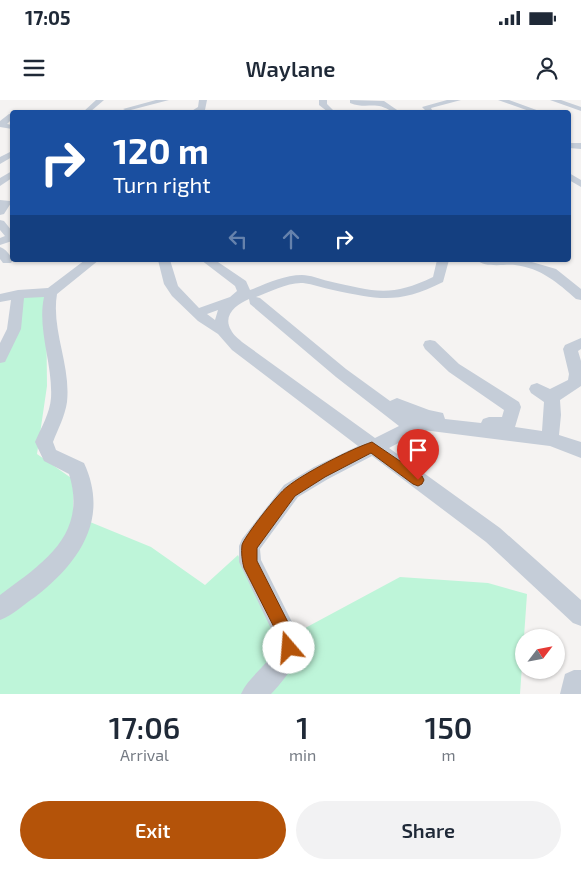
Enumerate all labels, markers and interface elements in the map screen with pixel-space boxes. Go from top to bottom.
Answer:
text: 17:05 [25,6,71,29]
icon: menu [20,54,48,82]
icon: person [533,54,561,82]
text: Waylane [246,55,335,81]
text: 120 m [113,129,209,171]
icon: right [30,130,95,195]
text: Turn right [113,171,211,197]
icon: left [224,225,252,253]
icon: ahead [277,225,305,253]
icon: right [330,225,358,253]
pin [397,429,439,480]
icon: arrive [404,436,432,464]
position arrow [262,621,314,673]
north arrow [515,629,565,679]
map controls [515,629,565,679]
text: 17:06 [109,709,180,745]
text: 1 [296,709,309,745]
text: 150 [425,709,472,745]
text: Arrival [120,745,169,764]
text: min [289,745,316,764]
text: m [442,745,456,764]
button: Exit [20,801,286,859]
button: Share [296,801,561,859]

